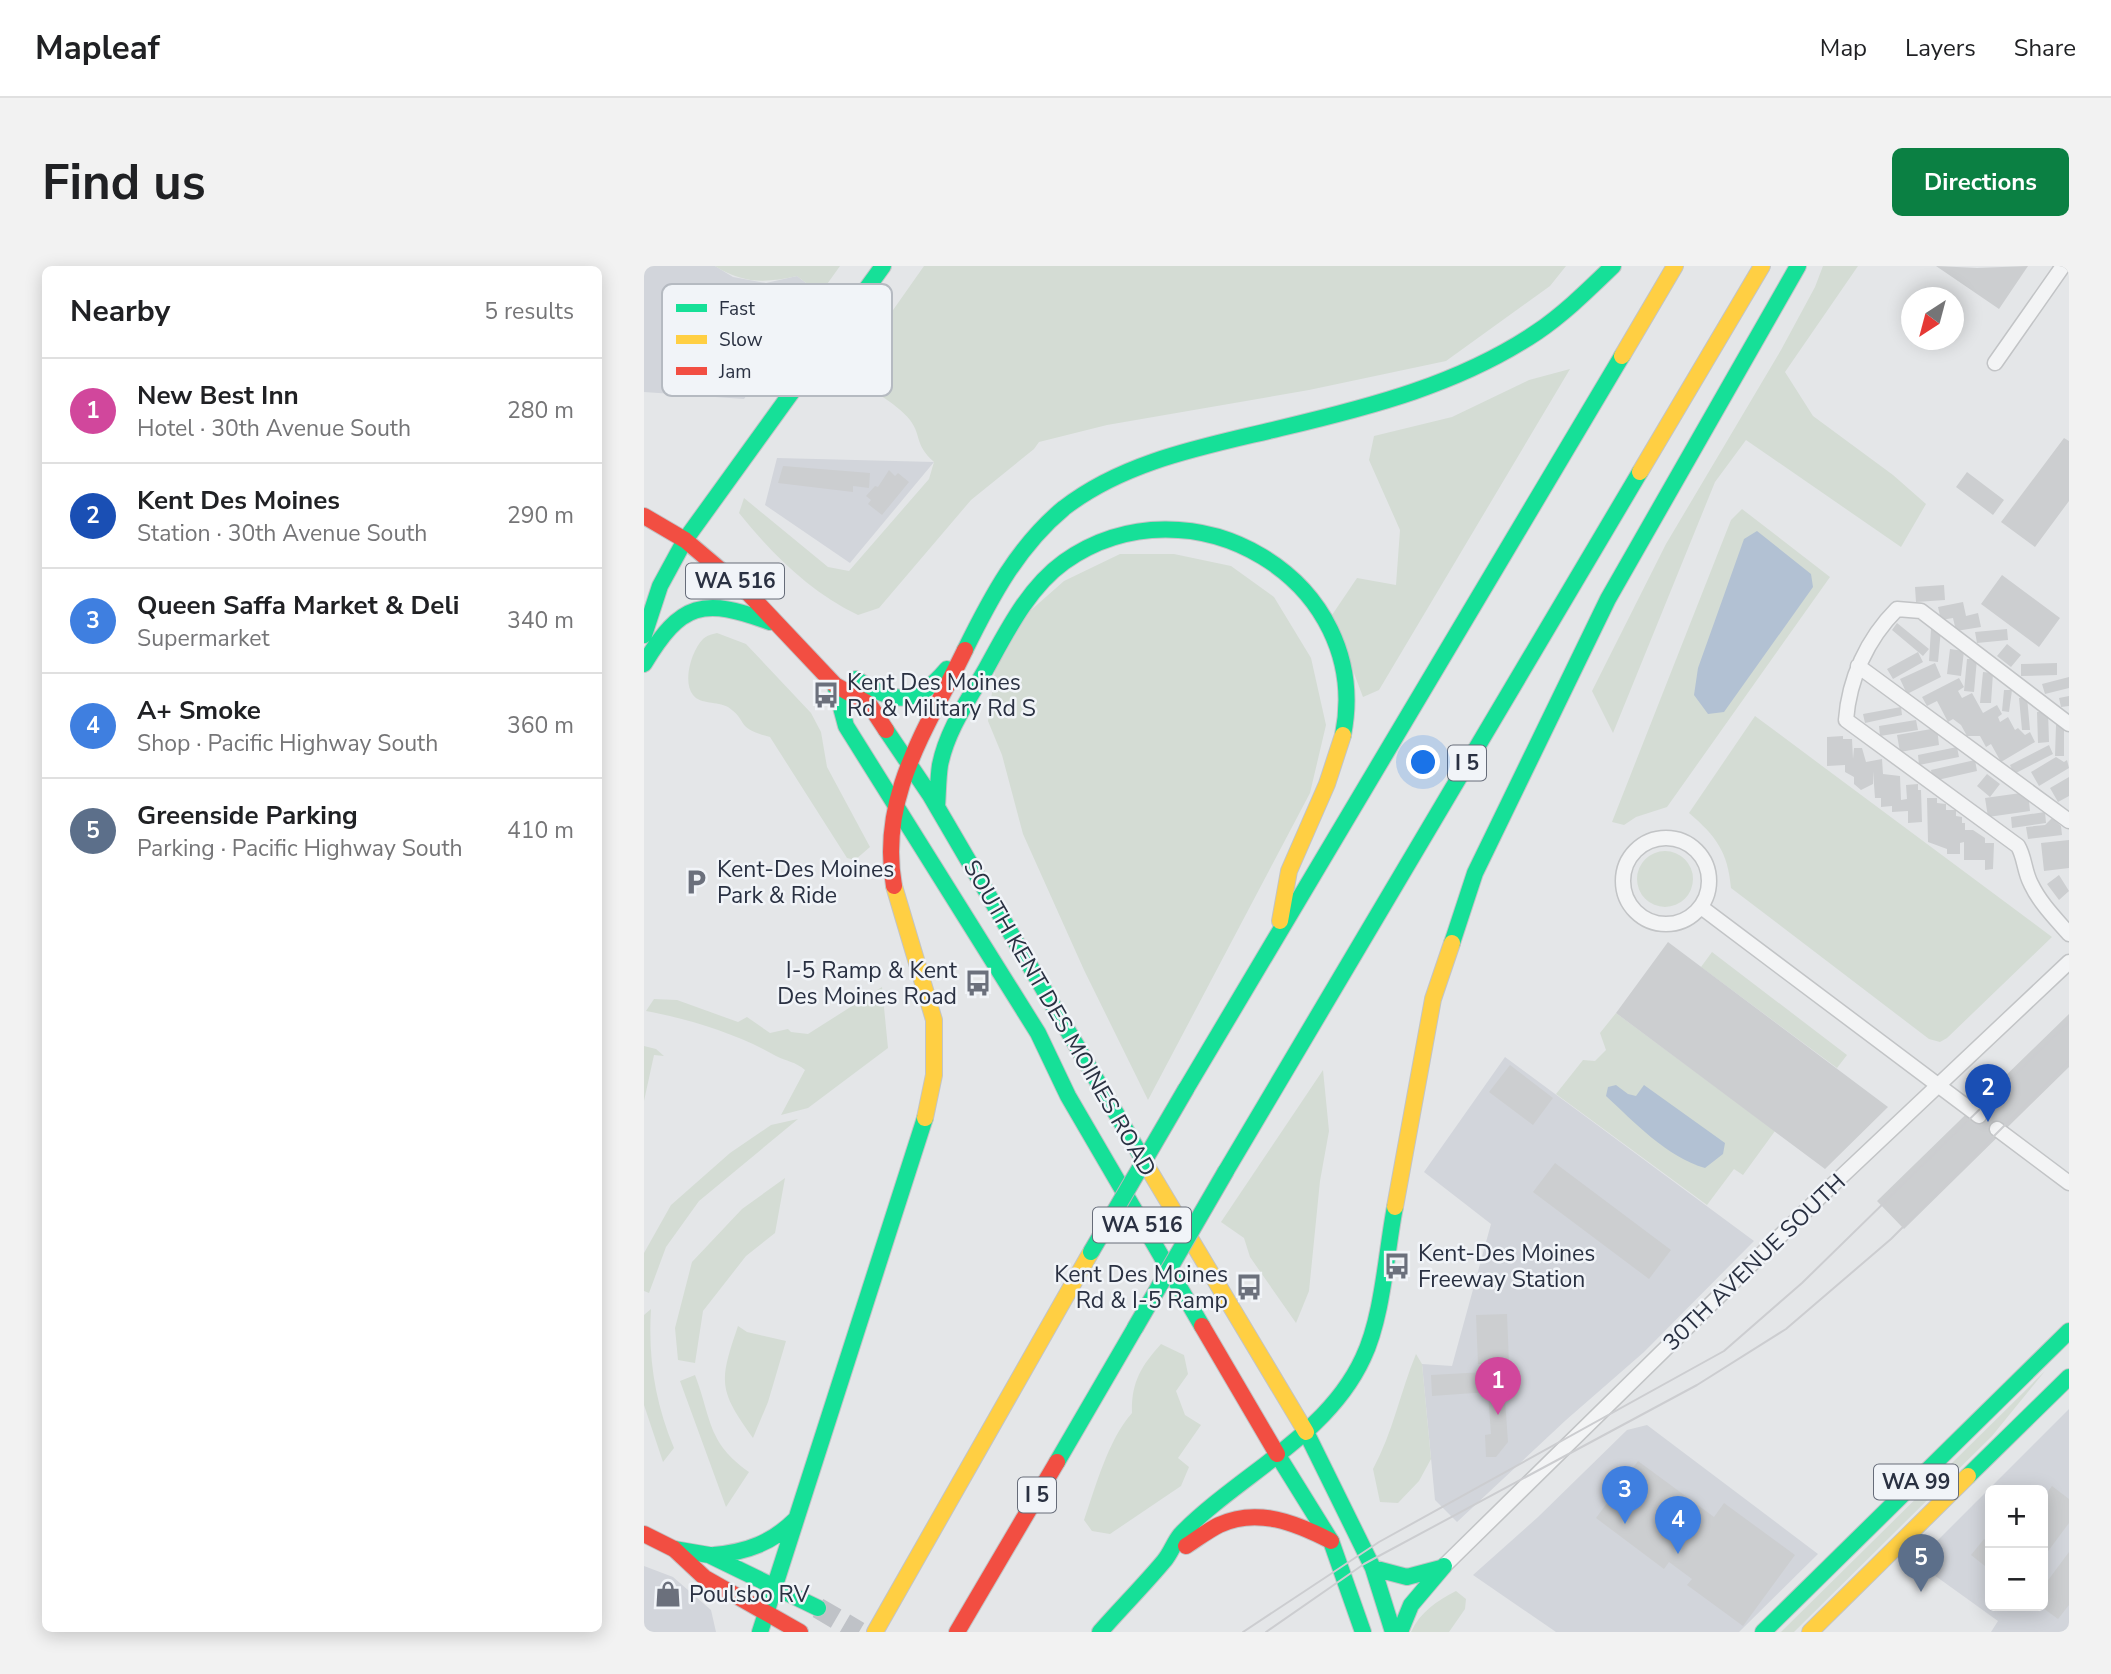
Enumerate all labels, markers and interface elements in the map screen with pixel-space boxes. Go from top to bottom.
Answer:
text: Mapleaf [35,26,160,71]
text: Map [1820,32,1867,64]
text: Layers [1905,32,1976,64]
text: Share [2014,32,2076,64]
button: Directions [1892,148,2069,216]
text: Find us [42,149,206,216]
legend [662,284,892,396]
north arrow [1901,287,1964,350]
text: Nearby [70,291,170,332]
text: 5 results [484,296,574,327]
text: Fast [719,296,755,322]
text: Slow [719,327,763,353]
text: Jam [718,359,752,385]
text: New Best Inn [137,378,299,413]
text: 1 [86,395,100,426]
text: 280 m [507,395,574,426]
text: Hotel · 30th Avenue South [137,413,411,444]
text: Kent Des Moines [137,483,340,518]
text: 2 [86,500,100,531]
text: 290 m [507,500,574,531]
text: Station · 30th Avenue South [137,518,427,549]
road number: WA 516 [686,564,784,598]
text: Queen Saffa Market & Deli [137,588,459,623]
text: 3 [86,605,100,636]
text: 340 m [507,605,574,636]
text: Supermarket [137,623,270,654]
place label: Kent Des Moines Rd & Military Rd S [847,667,1036,724]
bus stop icon: Kent Des Moines Rd & Military Rd S [811,680,841,710]
text: A+ Smoke [137,693,261,728]
text: 4 [86,710,100,741]
text: 360 m [507,710,574,741]
text: Shop · Pacific Highway South [137,728,438,759]
your location [1406,745,1440,779]
road number: I 5 [1448,746,1486,780]
text: Greenside Parking [137,798,358,833]
text: 5 [86,815,100,846]
text: 410 m [507,815,574,846]
text: Parking · Pacific Highway South [137,833,463,864]
place label: Kent-Des Moines Park & Ride [717,854,894,911]
street label: SOUTH KENT DES MOINES ROAD [956,854,1163,1182]
parking icon: Kent-Des Moines Park & Ride [681,867,711,897]
place label: I-5 Ramp & Kent Des Moines Road [777,955,958,1012]
bus stop icon: I-5 Ramp & Kent Des Moines Road [963,968,993,998]
pin: 2 [1965,1064,2011,1122]
street label: 30TH AVENUE SOUTH [1656,1167,1852,1358]
road number: WA 516 [1093,1208,1191,1242]
place label: Kent-Des Moines Freeway Station [1418,1238,1595,1295]
bus stop icon: Kent-Des Moines Freeway Station [1382,1251,1412,1281]
place label: Kent Des Moines Rd & I-5 Ramp [1054,1259,1228,1316]
bus stop icon: Kent Des Moines Rd & I-5 Ramp [1234,1272,1264,1302]
pin: 1 [1475,1357,1521,1415]
road number: WA 99 [1874,1464,1958,1500]
pin: 3 [1602,1466,1648,1524]
road number: I 5 [1018,1478,1056,1512]
map controls [1985,1485,2048,1611]
button: + [1985,1485,2048,1548]
pin: 4 [1655,1496,1701,1554]
pin: 5 [1898,1534,1944,1592]
button: − [1985,1548,2048,1611]
shop icon: Poulsbo RV [653,1579,683,1609]
place label: Poulsbo RV [689,1579,810,1610]

